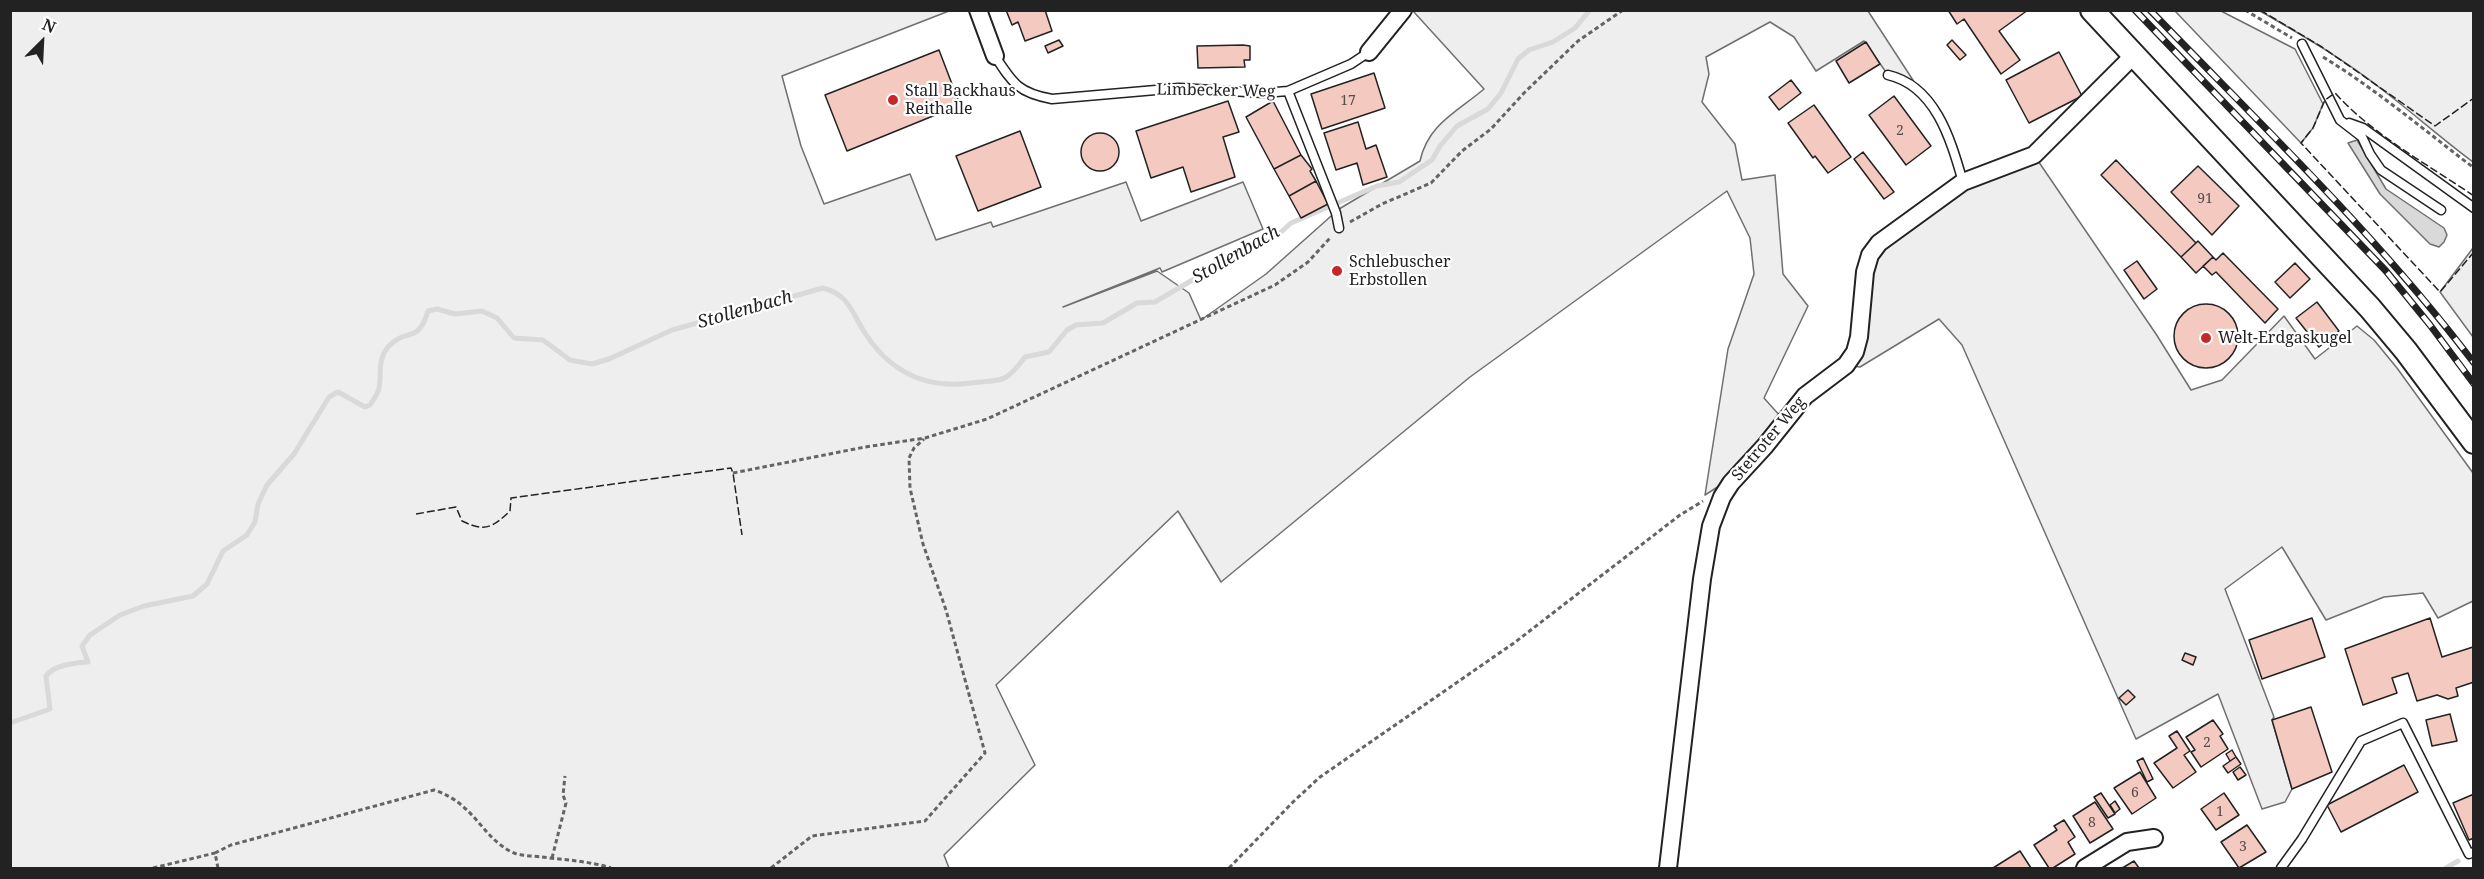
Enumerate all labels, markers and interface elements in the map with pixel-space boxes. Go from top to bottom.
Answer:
north arrow [12,12,72,72]
text: N [39,13,60,38]
street label: Limbecker Weg [1156,80,1276,102]
place label: Stall Backhaus Reithalle [905,81,1016,119]
marker: Stall Backhaus Reithalle [886,93,900,107]
house number: 17 [1340,93,1356,109]
house number: 2 [1896,123,1904,139]
house number: 91 [2197,191,2213,207]
water label: Stollenbach [1188,221,1284,289]
place label: Schlebuscher Erbstollen [1349,252,1451,290]
marker: Schlebuscher Erbstollen [1330,264,1344,278]
water label: Stollenbach [695,286,795,334]
place label: Welt-Erdgaskugel [2218,328,2352,348]
marker: Welt-Erdgaskugel [2199,331,2213,345]
street label: Stetroter Weg [1728,393,1810,485]
house number: 2 [2203,735,2211,751]
house number: 6 [2131,785,2139,801]
house number: 1 [2216,804,2224,820]
house number: 8 [2088,815,2096,831]
house number: 3 [2239,839,2247,855]

